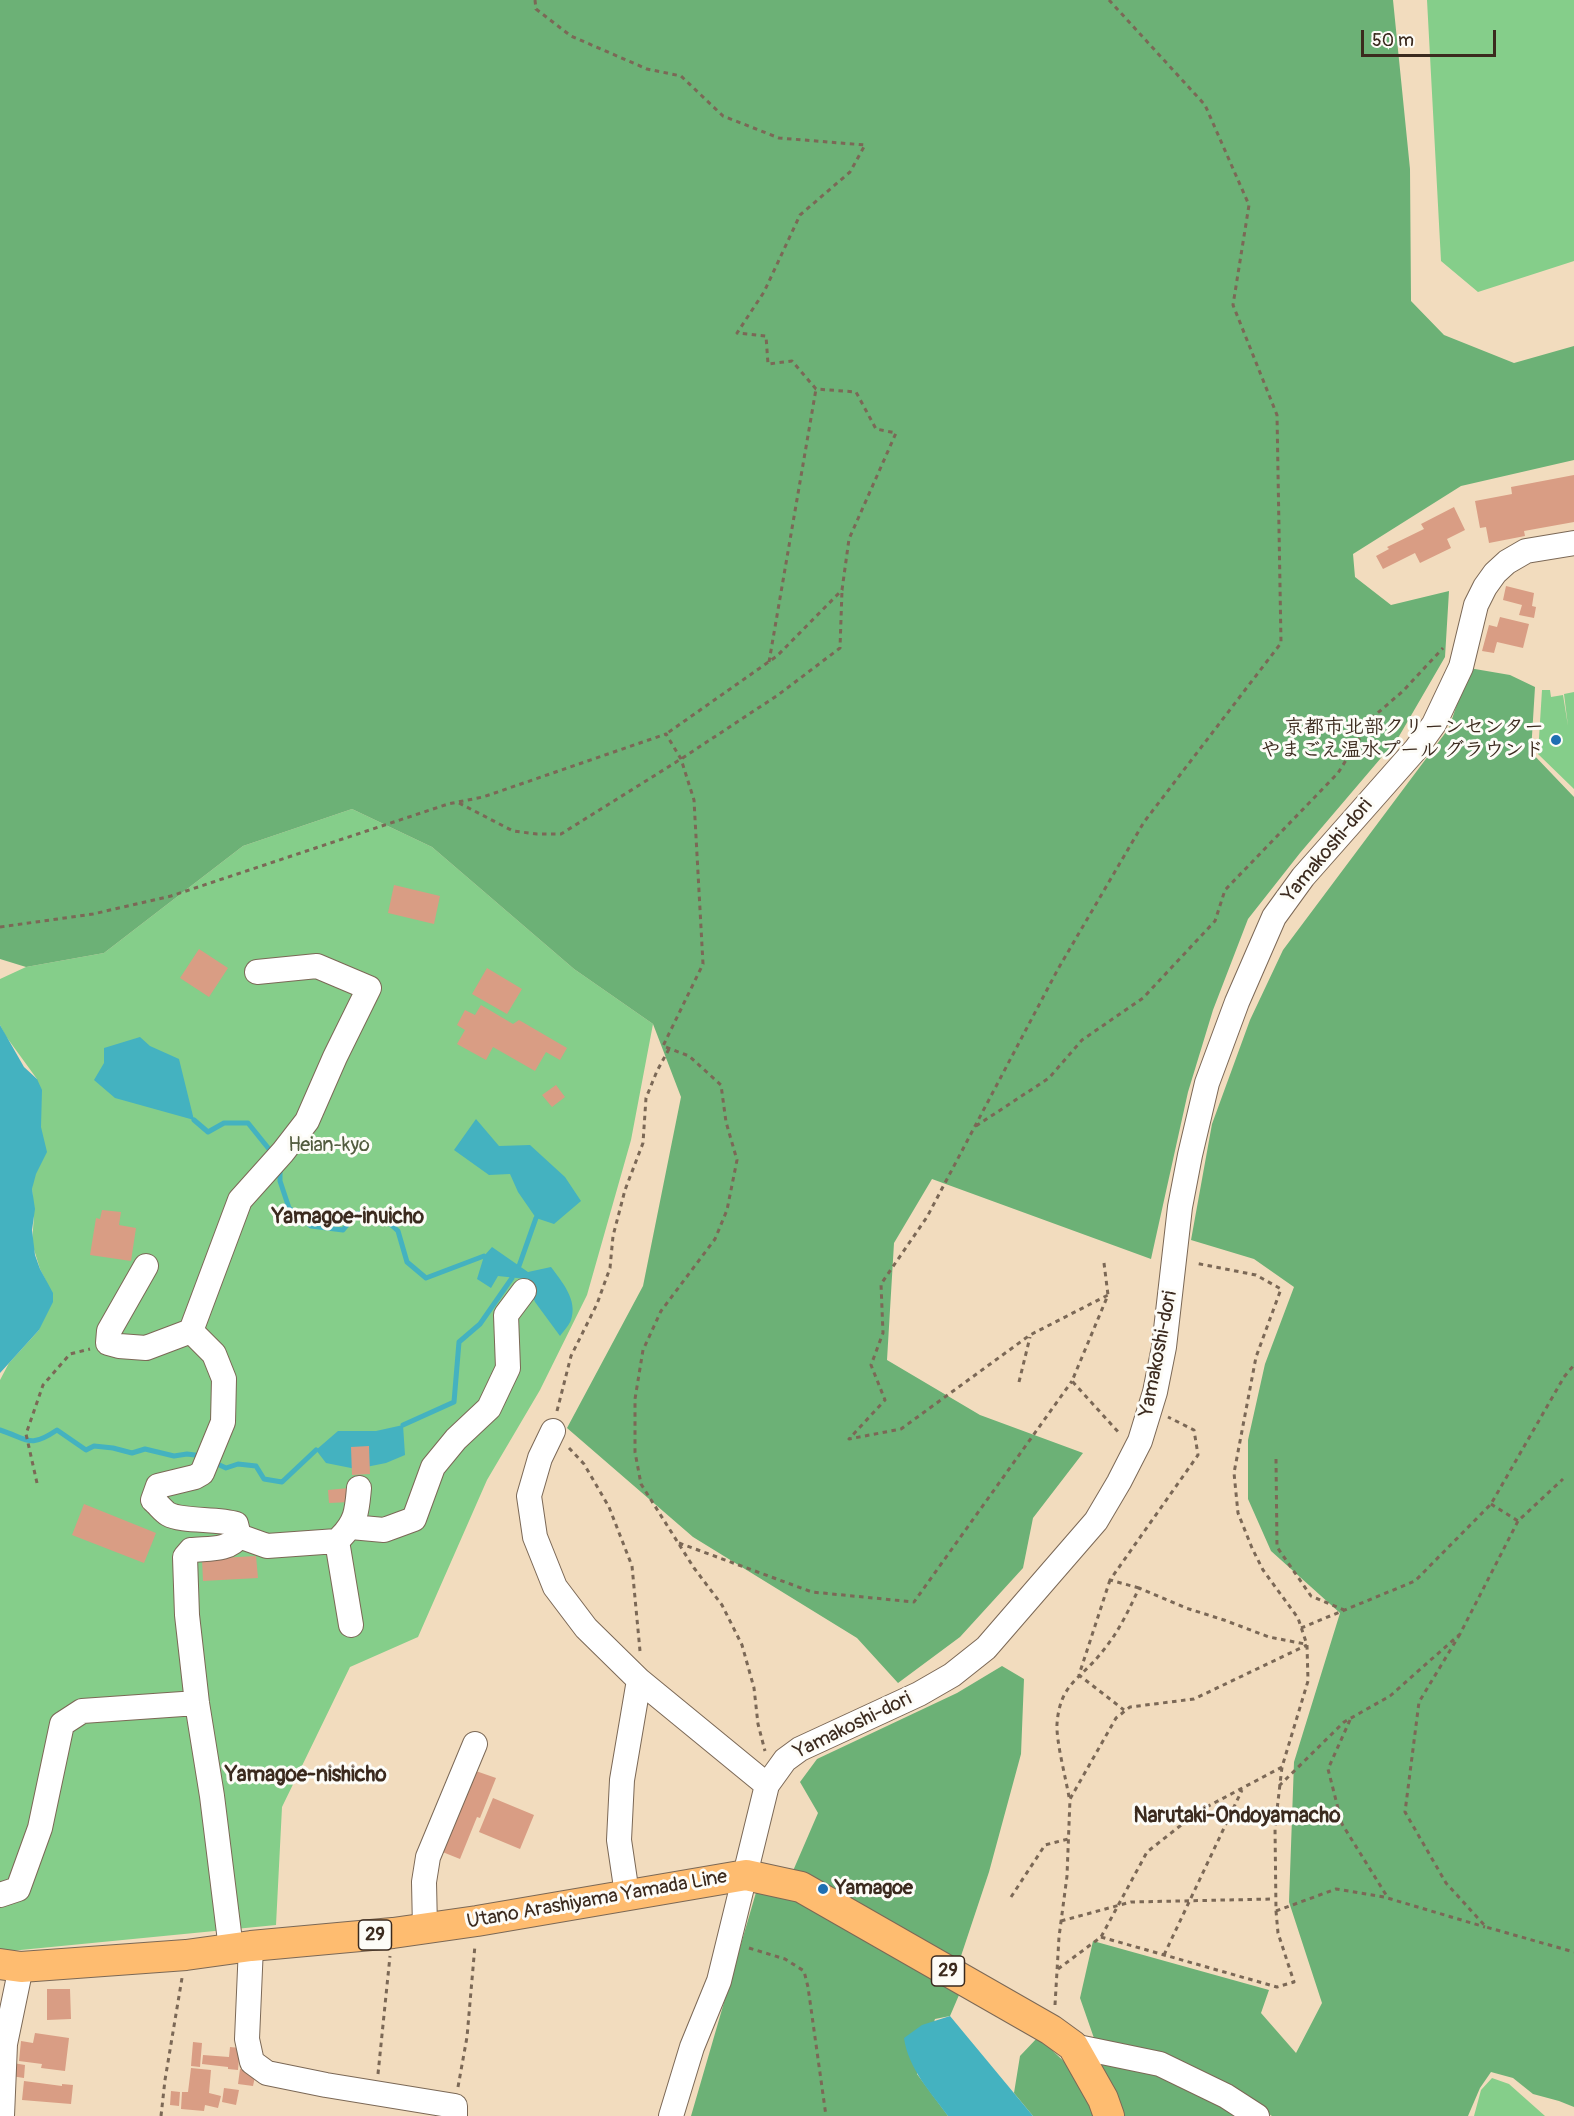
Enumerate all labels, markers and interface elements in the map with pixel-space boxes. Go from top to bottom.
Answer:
scale bar [1364,18,1499,56]
text: 50 m [1372,29,1414,52]
place label: 京都市北部クリーンセンター やまごえ温水プール グラウンド [1261,716,1544,763]
marker: 京都市北部クリーンセンター やまごえ温水プール グラウンド [1549,733,1563,747]
street label: Yamakoshi-dori [1278,794,1378,908]
park label: Heian-kyo [288,1134,370,1158]
district label: Yamagoe-inuicho [272,1205,424,1231]
street label: Yamakoshi-dori [1135,1289,1183,1419]
street label: Yamakoshi-dori [790,1687,916,1765]
district label: Yamagoe-nishicho [225,1763,387,1789]
district label: Narutaki-Ondoyamacho [1134,1804,1340,1830]
street label: Utano Arashiyama Yamada Line [465,1865,729,1935]
place label: Yamagoe [835,1877,913,1901]
marker: Yamagoe [816,1882,830,1896]
road number: 29 [358,1920,392,1950]
road number: 29 [932,1956,964,1986]

